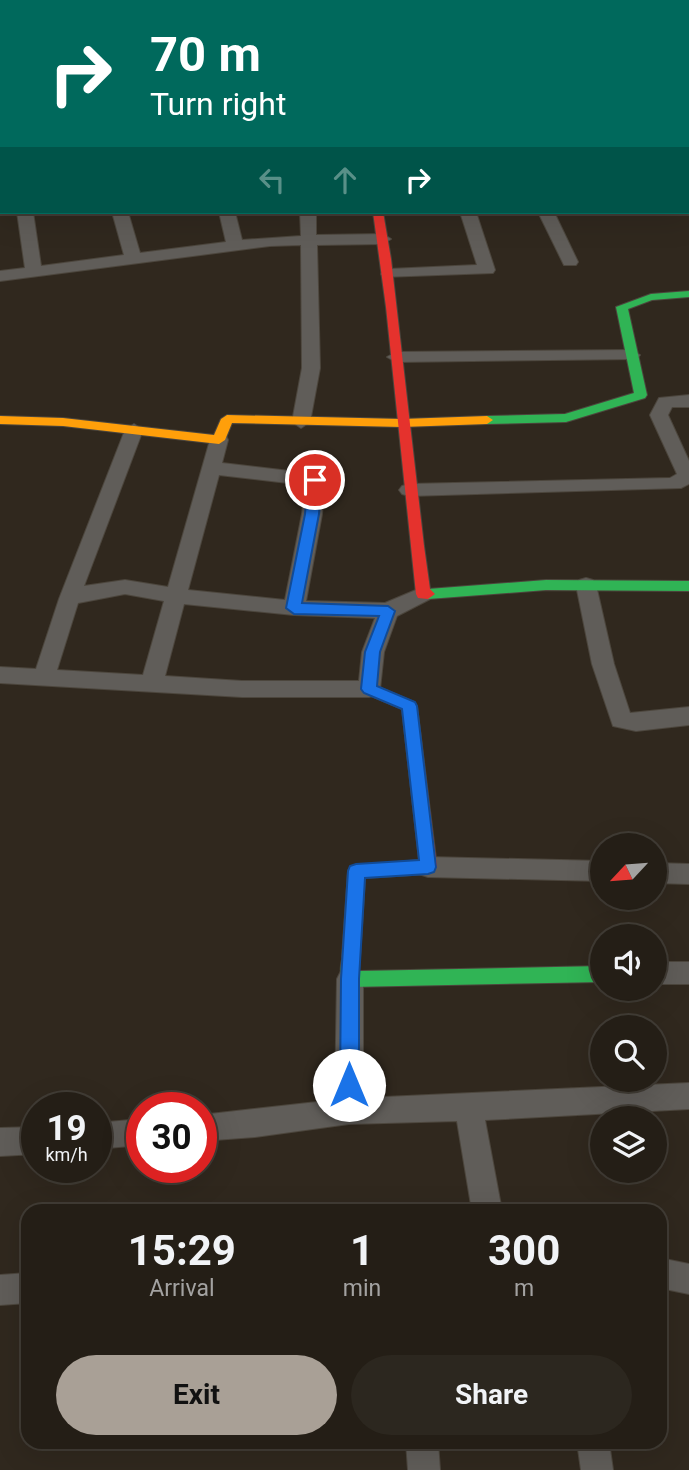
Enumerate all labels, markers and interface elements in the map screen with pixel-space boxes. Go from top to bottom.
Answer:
text: 70 m [150,26,261,83]
icon: right [35,28,126,119]
text: Turn right [150,85,286,123]
icon: left [253,161,291,199]
icon: ahead [326,161,364,199]
icon: right [399,161,437,199]
pin [285,450,345,510]
icon: arrive [296,461,334,499]
north arrow [590,833,667,910]
map controls [590,833,667,1183]
button: sound [590,924,667,1001]
button: search [590,1015,667,1092]
position arrow [312,1048,386,1122]
speed limit sign: 30 [126,1092,217,1183]
button: layers [590,1106,667,1183]
text: 19 [46,1108,87,1149]
text: km/h [45,1144,88,1165]
text: 15:29 [128,1226,236,1275]
text: 1 [350,1226,374,1275]
text: 300 [488,1226,560,1275]
text: Arrival [149,1275,215,1302]
text: min [343,1275,381,1302]
text: m [514,1275,534,1302]
button: Exit [56,1355,337,1435]
button: Share [351,1355,632,1435]

